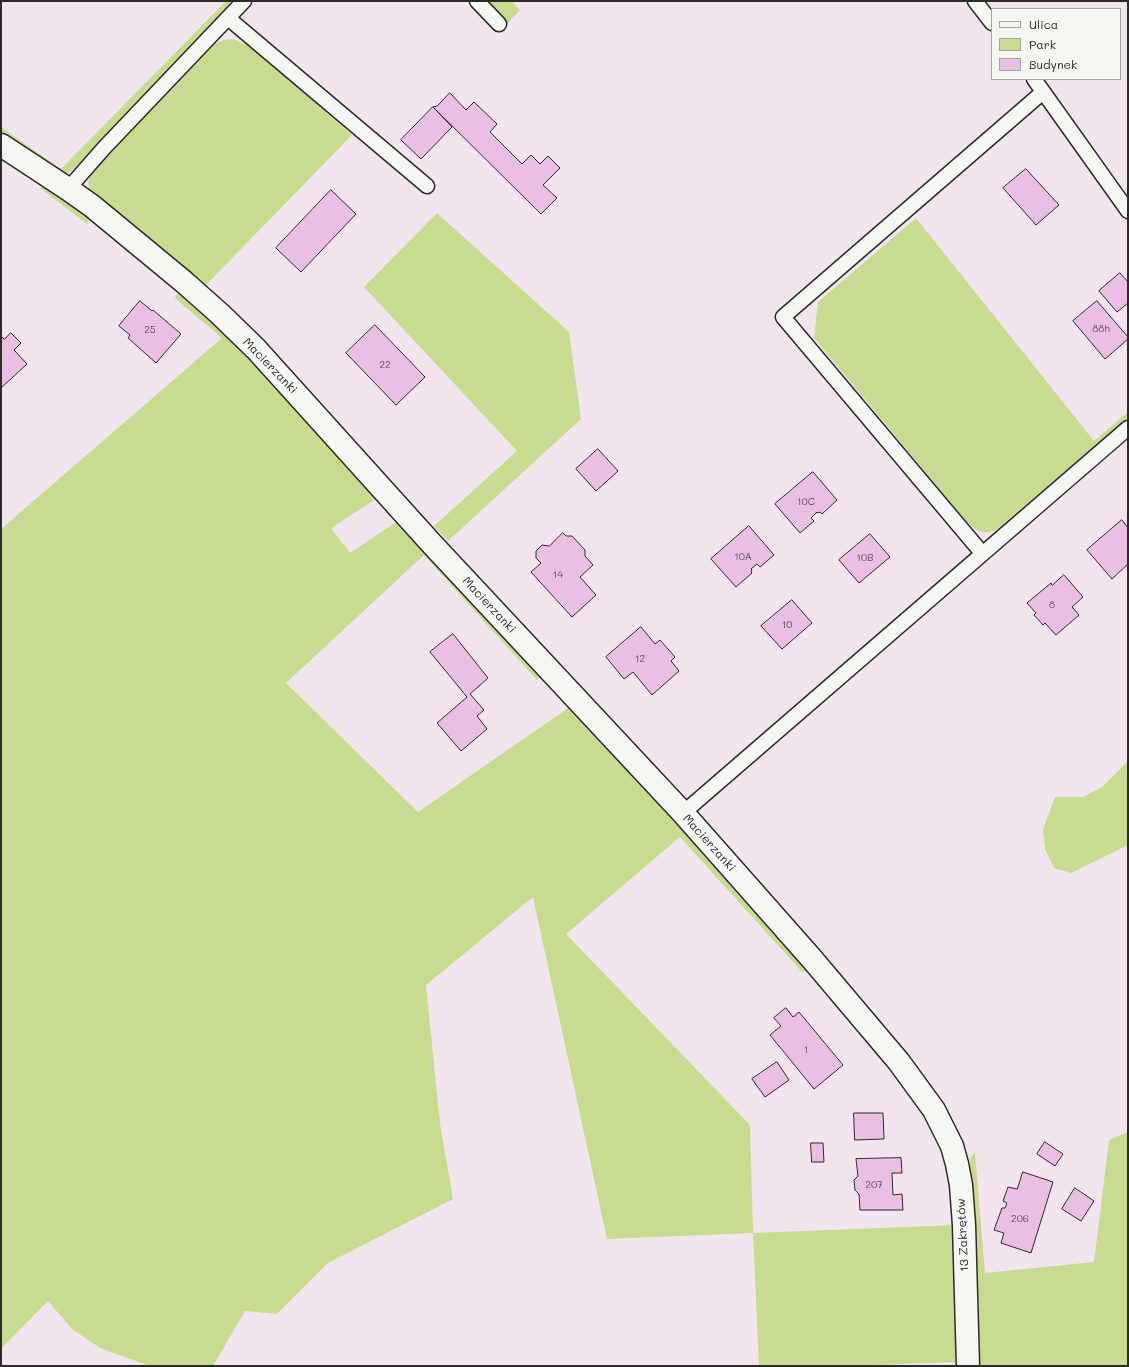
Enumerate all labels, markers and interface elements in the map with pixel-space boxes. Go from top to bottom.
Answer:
legend [991,8,1121,80]
text: Ulica [1029,16,1058,32]
text: Park [1029,36,1056,52]
text: Budynek [1029,56,1077,72]
house number: 88h [1092,323,1110,335]
house number: 25 [144,324,156,336]
street label: Macierzanki [240,335,300,397]
house number: 22 [379,359,391,371]
house number: 10C [797,496,815,508]
house number: 10A [734,551,752,563]
house number: 10B [857,552,873,564]
house number: 14 [553,569,563,581]
street label: Macierzanki [459,574,519,636]
house number: 8 [1049,599,1055,611]
house number: 10 [782,619,792,631]
house number: 12 [635,653,645,665]
street label: Macierzanki [680,811,738,875]
house number: 1 [804,1044,808,1056]
house number: 207 [865,1179,883,1191]
street label: 13 Zakrętów [954,1198,972,1272]
house number: 206 [1011,1213,1029,1225]

